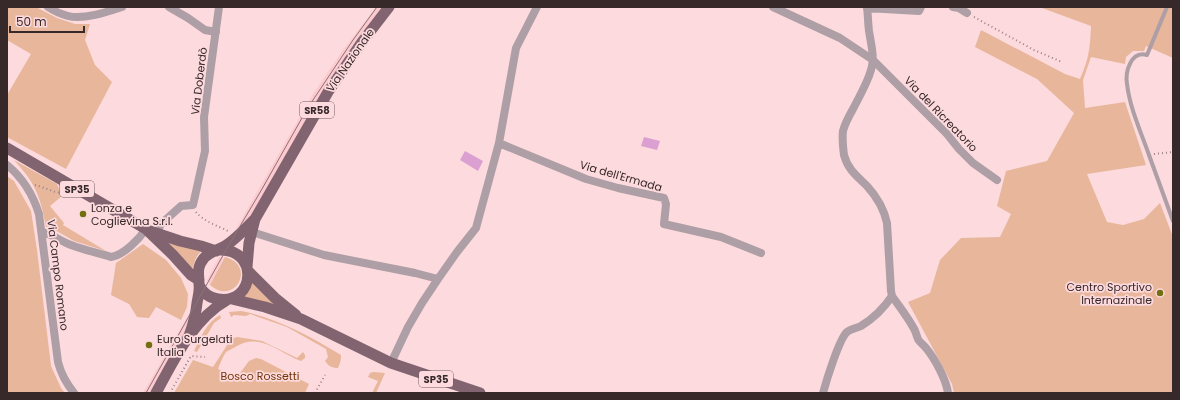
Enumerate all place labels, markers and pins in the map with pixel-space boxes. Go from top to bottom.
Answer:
place label: Lonza e Coglievina S.r.l. [91,200,173,229]
marker: Lonza e Coglievina S.r.l. [78,209,88,219]
place label: Centro Sportivo Internazinale [1067,279,1152,308]
marker: Centro Sportivo Internazinale [1155,288,1165,298]
place label: Euro Surgelati Italia [157,331,233,360]
marker: Euro Surgelati Italia [144,340,154,350]

